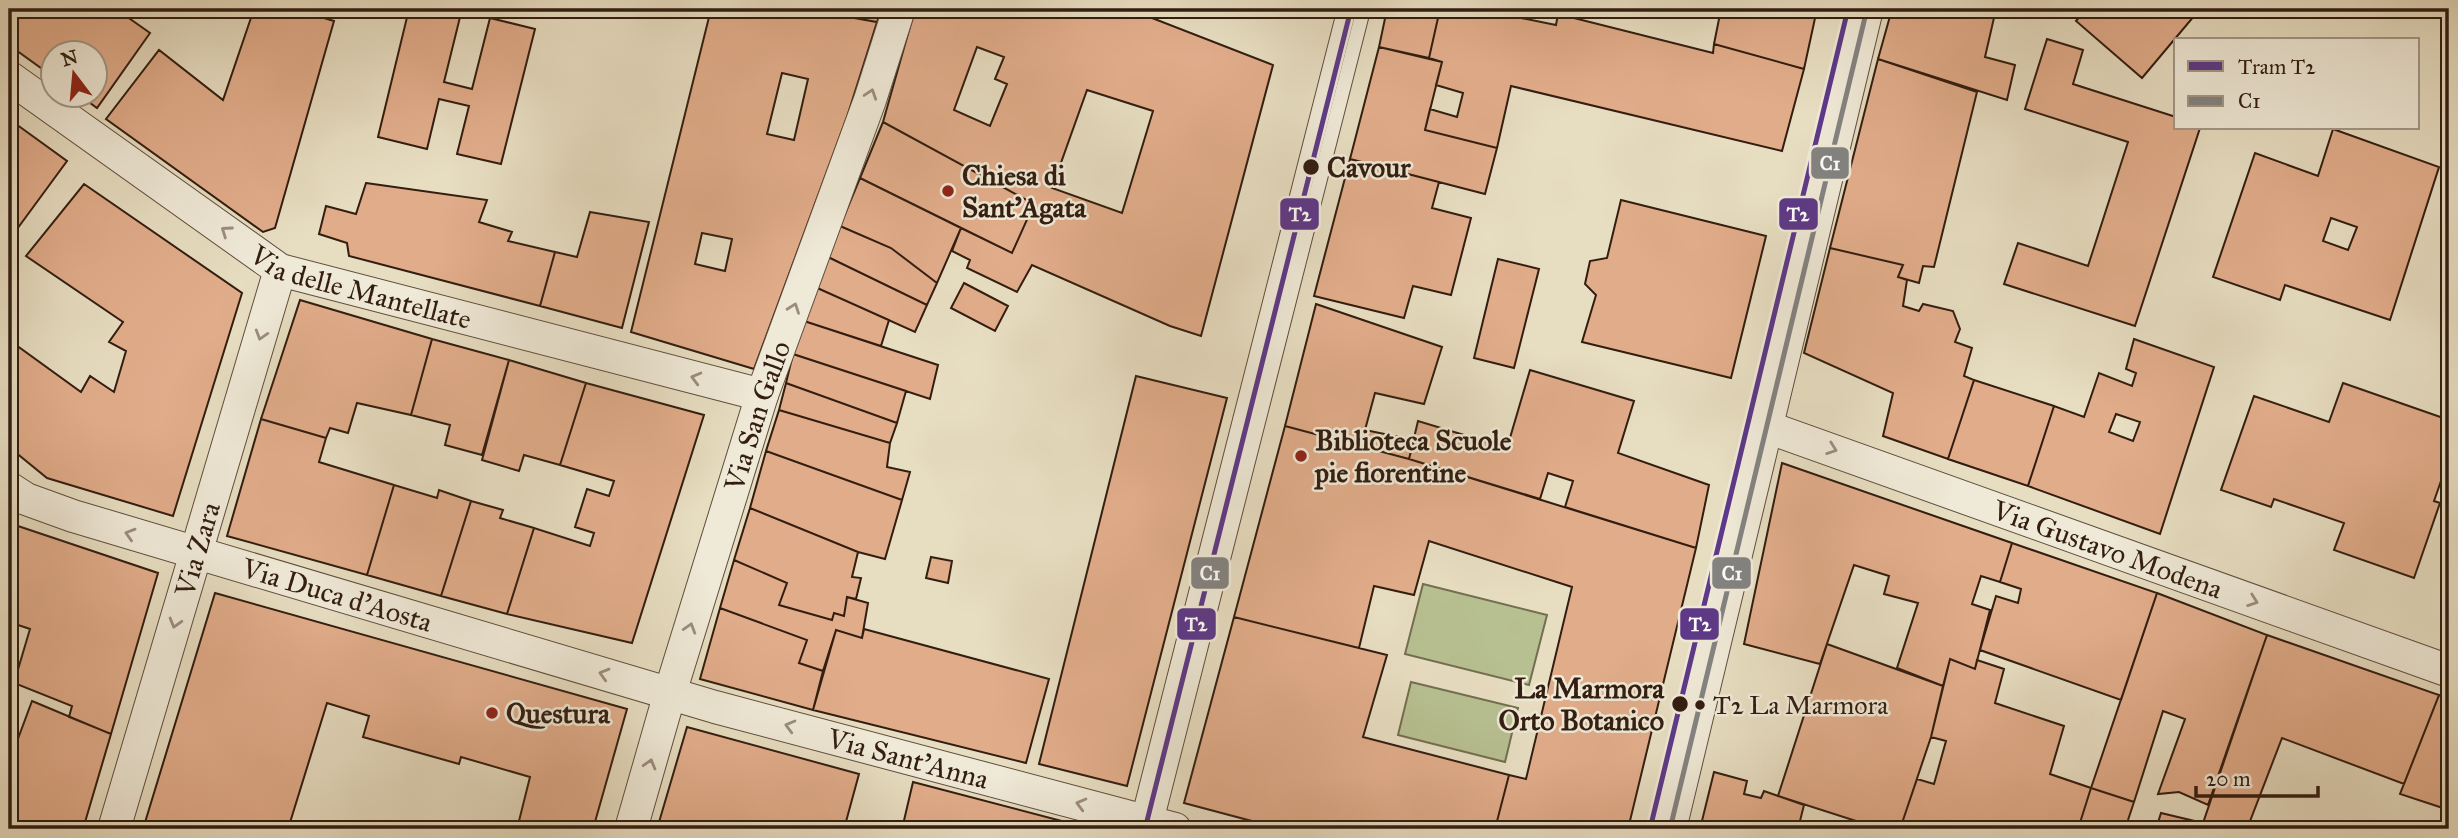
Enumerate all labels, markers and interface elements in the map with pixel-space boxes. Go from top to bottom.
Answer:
north arrow [38,38,108,108]
legend [2174,38,2420,130]
text: N [59,45,80,71]
text: Tram T2 [2238,54,2316,80]
text: C1 [2238,88,2261,114]
one-way arrow [863,89,878,101]
line badge: C1 [1810,146,1850,180]
place label: Cavour [1327,150,1411,185]
text: C1 [1820,152,1841,175]
marker: Cavour [1301,157,1321,177]
place label: Chiesa di Sant'Agata [962,158,1087,225]
marker: Chiesa di Sant'Agata [940,183,956,199]
line badge: T2 [1279,197,1320,231]
line badge: T2 [1778,197,1819,231]
text: T2 [1288,203,1312,226]
text: T2 [1786,203,1810,226]
one-way arrow [221,226,234,239]
street label: Via delle Mantellate [243,236,475,336]
one-way arrow [786,303,800,315]
one-way arrow [254,329,269,341]
street label: Via San Gallo [716,336,798,496]
one-way arrow [690,372,702,386]
place label: Biblioteca Scuole pie fiorentine [1314,423,1512,490]
one-way arrow [1825,441,1837,455]
marker: Biblioteca Scuole pie fiorentine [1293,448,1309,464]
street label: Via Gustavo Modena [1987,491,2228,606]
street label: Via Zara [166,498,228,601]
one-way arrow [124,528,136,542]
street label: Via Duca d'Aosta [237,550,437,639]
line badge: C1 [1190,556,1230,590]
line badge: C1 [1711,556,1752,590]
text: C1 [1200,562,1221,585]
text: C1 [1722,562,1743,585]
one-way arrow [2247,593,2259,607]
line badge: T2 [1176,607,1217,641]
line badge: T2 [1679,607,1720,641]
text: T2 [1184,613,1208,636]
text: T2 [1688,613,1712,636]
one-way arrow [168,617,183,629]
one-way arrow [682,622,696,635]
one-way arrow [599,668,611,683]
place label: La Marmora Orto Botanico [1498,671,1665,738]
place label: T2 La Marmora [1713,689,1888,721]
marker: La Marmora Orto Botanico [1670,694,1690,714]
place label: Questura [506,696,611,731]
marker: T2 La Marmora [1693,698,1707,712]
marker: Questura [484,705,500,721]
one-way arrow [784,720,796,735]
street label: Via Sant'Anna [823,720,993,796]
scale bar [2196,754,2318,798]
one-way arrow [641,758,656,770]
text: 20 m [2206,766,2251,792]
one-way arrow [1075,797,1087,812]

